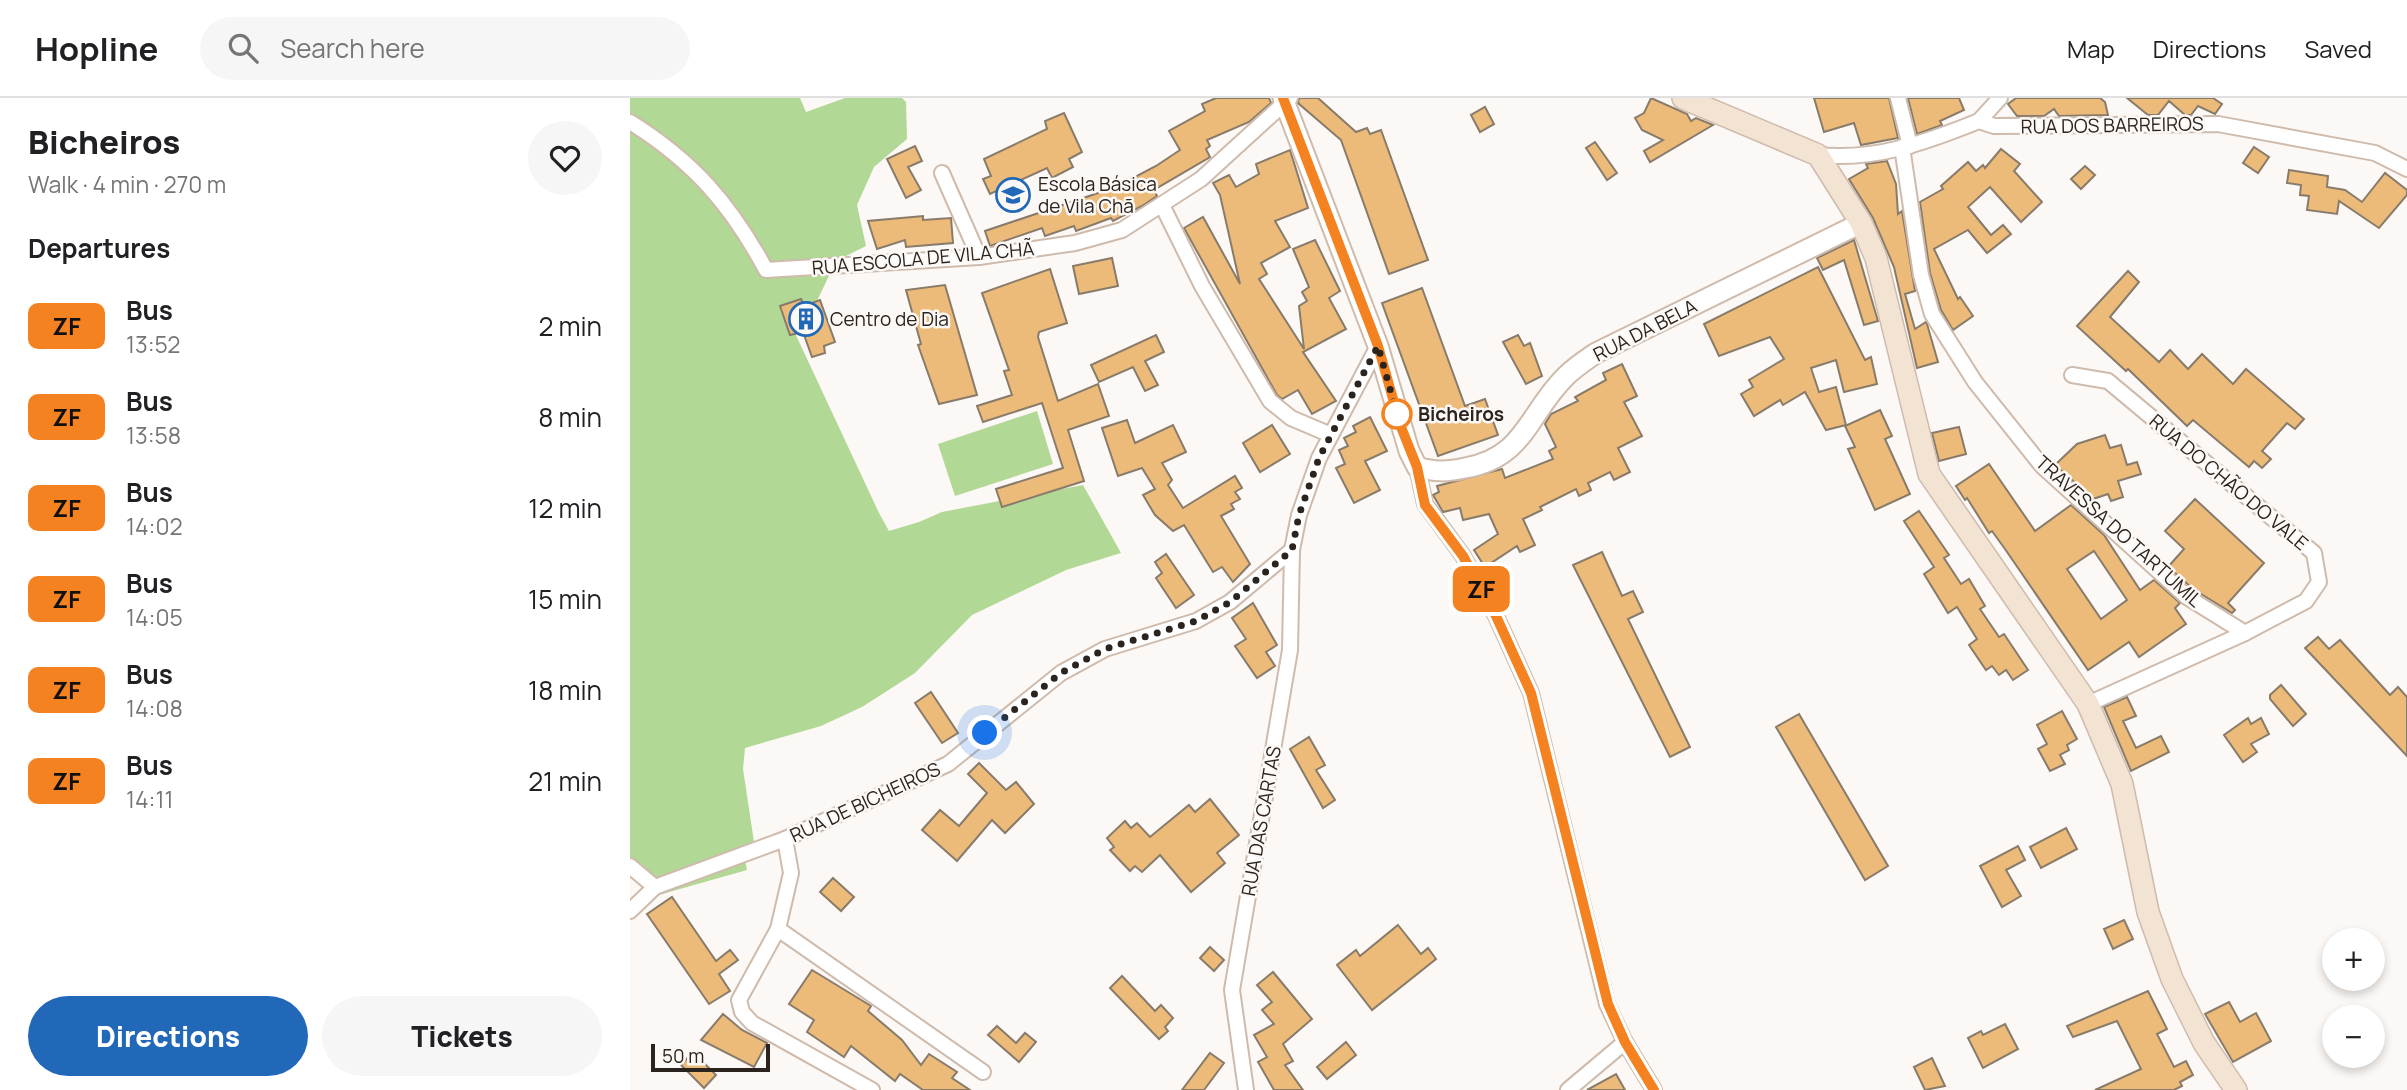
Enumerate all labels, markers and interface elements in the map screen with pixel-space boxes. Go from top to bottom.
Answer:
search box [200,17,690,80]
text: Hopline [35,26,158,71]
icon: search [224,29,262,67]
text: Search here [280,30,425,66]
text: Map [2067,32,2115,65]
text: Directions [2153,32,2266,65]
text: Saved [2304,32,2372,65]
street label: RUA DOS BARREIROS [2020,110,2204,140]
text: Bicheiros [28,119,180,164]
button: heart [528,121,602,195]
text: Walk · 4 min · 270 m [28,168,226,200]
place label: Escola Básica de Vila Chã [1038,171,1157,219]
school or university icon: Escola Básica de Vila Chã [994,176,1032,214]
text: Departures [28,230,170,266]
street label: RUA ESCOLA DE VILA CHÃ [811,235,1035,281]
text: Bus [126,292,173,328]
street label: RUA DA BELA [1589,293,1701,367]
building icon: Centro de Dia [787,300,825,338]
place label: Centro de Dia [830,306,949,332]
text: 2 min [538,308,602,344]
text: ZF [52,309,81,342]
text: 13:52 [126,328,180,360]
text: Bus [126,383,173,419]
text: 8 min [538,399,602,435]
marker: Bicheiros [1382,399,1412,429]
text: ZF [52,400,81,433]
place label: Bicheiros [1418,401,1504,427]
street label: RUA DO CHÃO DO VALE [2144,408,2314,556]
text: 13:58 [126,419,181,451]
street label: TRAVESSA DO TARTUMIL [2030,449,2208,613]
text: Bus [126,474,173,510]
text: 12 min [528,490,602,526]
text: ZF [52,491,81,524]
text: 14:02 [126,510,183,542]
text: Bus [126,565,173,601]
line badge: ZF [1450,566,1512,612]
text: ZF [1467,572,1495,605]
text: 15 min [528,581,602,617]
text: ZF [52,582,81,615]
text: 14:05 [126,601,183,633]
text: Bus [126,656,173,692]
text: 18 min [528,672,602,708]
text: ZF [52,673,81,706]
text: 14:08 [126,692,183,724]
your location [967,715,1002,750]
street label: RUA DAS CARTAS [1235,744,1287,898]
text: Bus [126,747,173,783]
street label: RUA DE BICHEIROS [785,756,945,848]
text: 21 min [528,763,602,799]
text: ZF [52,764,81,797]
text: 14:11 [126,783,173,815]
map controls [2322,928,2385,1068]
button: + [2322,928,2385,991]
button: Directions [28,996,308,1076]
button: Tickets [322,996,602,1076]
button: − [2322,1005,2385,1068]
scale bar [651,1041,770,1073]
text: 50 m [662,1043,704,1069]

